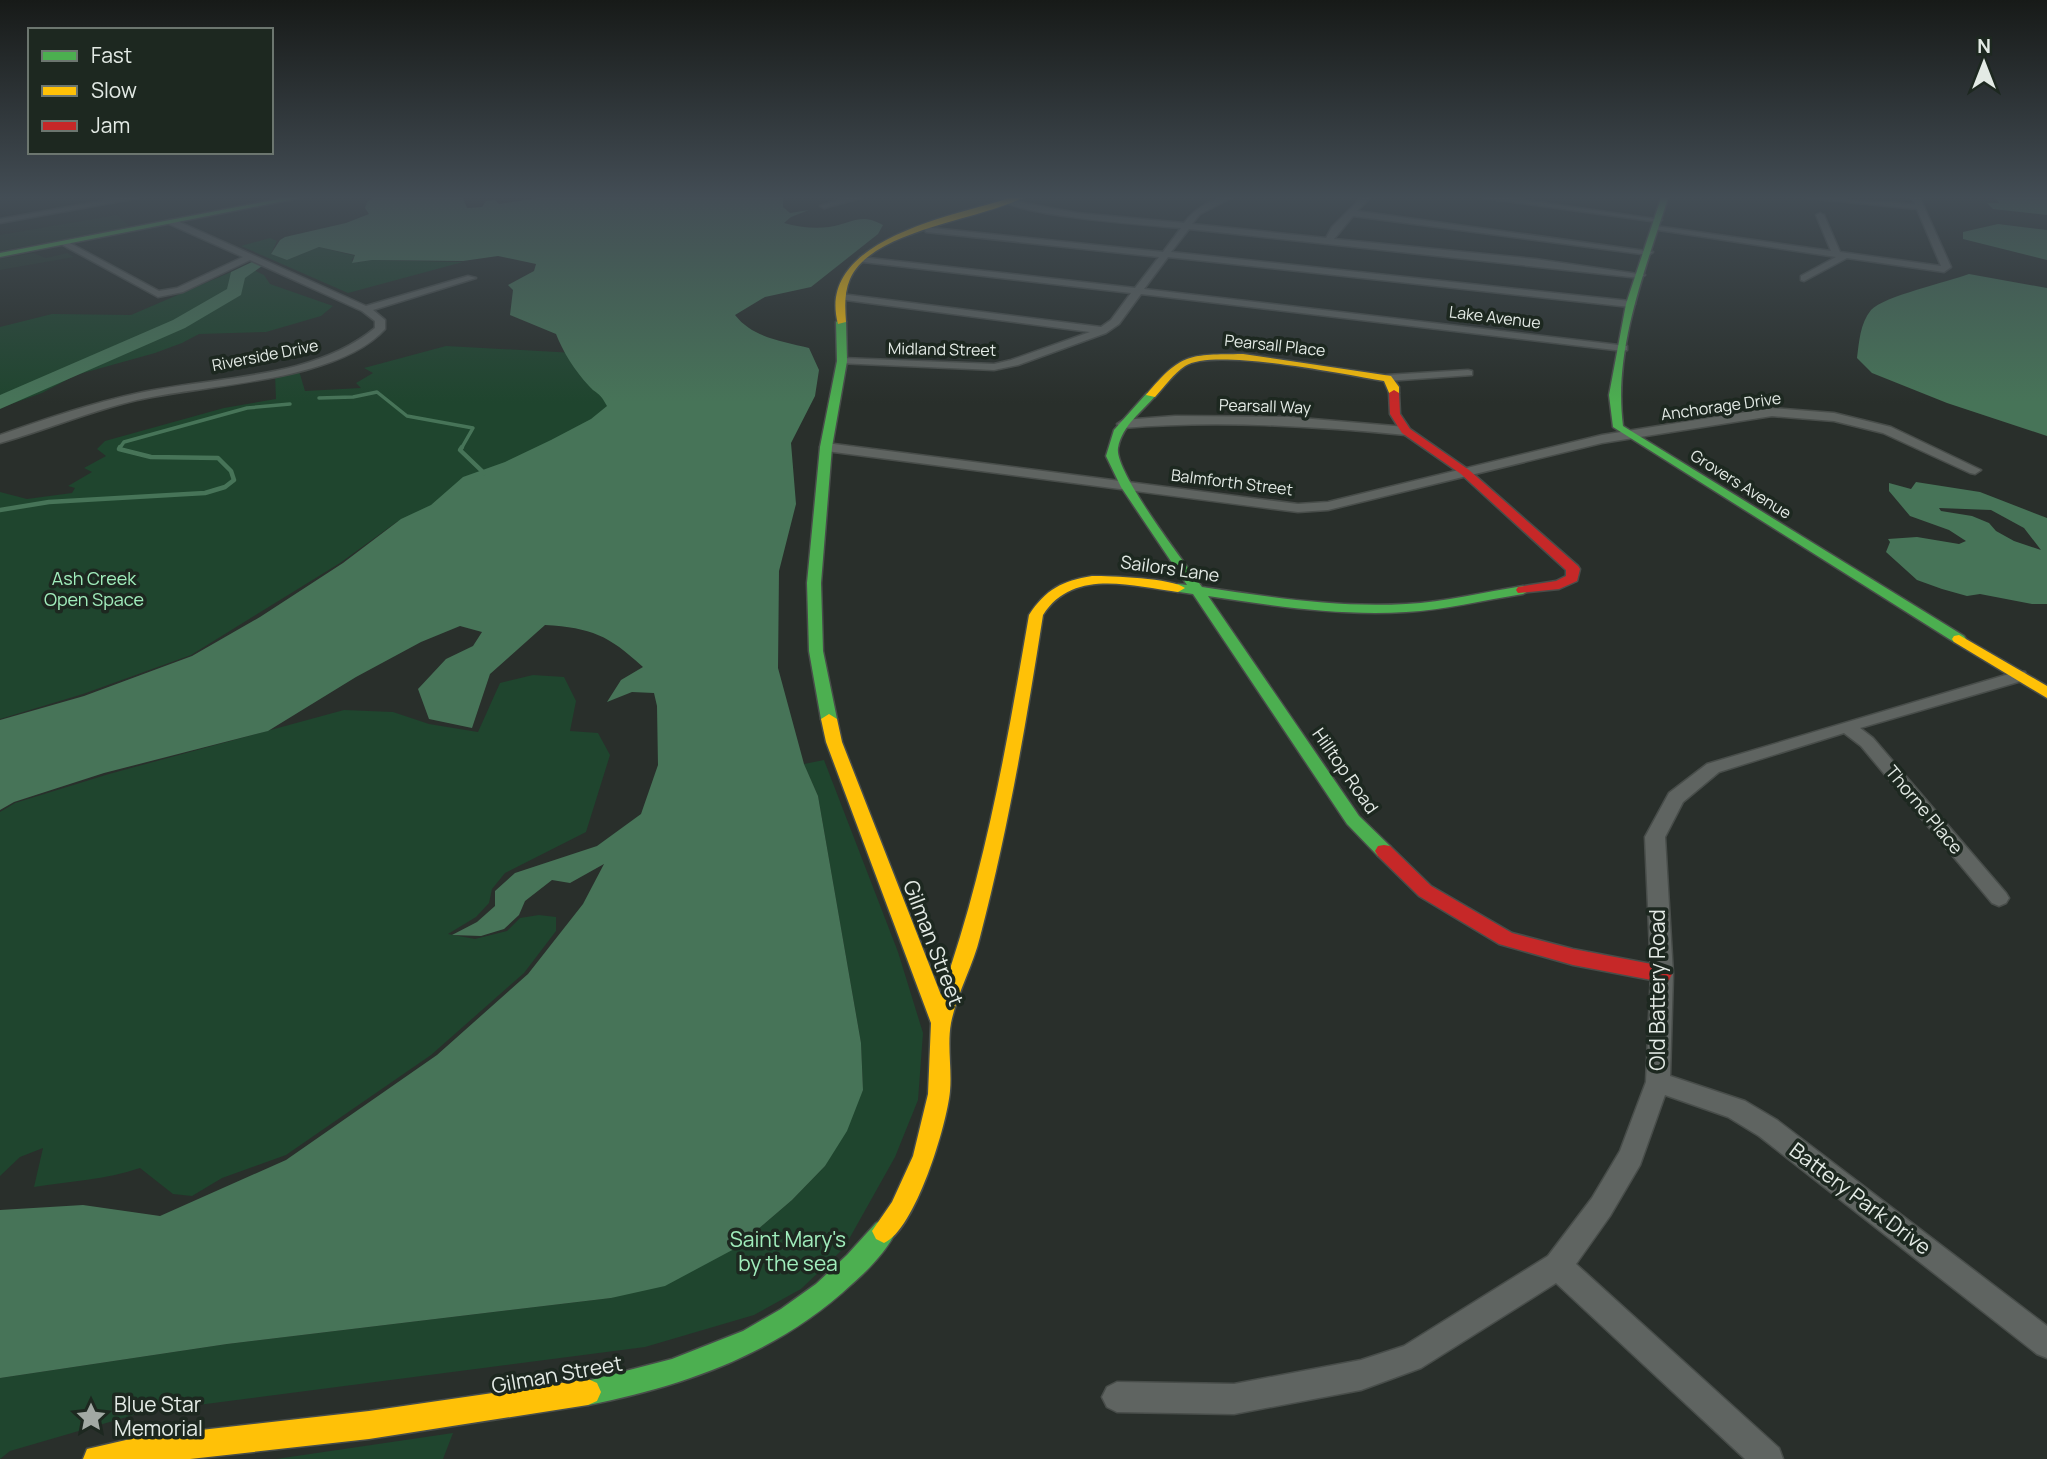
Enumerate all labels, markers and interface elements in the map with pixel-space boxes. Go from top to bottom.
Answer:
legend [28,28,273,154]
north arrow [1949,28,2019,98]
text: N [1977,33,1991,59]
text: Fast [91,41,132,69]
text: Slow [91,76,137,104]
text: Jam [91,111,130,139]
street label: Lake Avenue [1448,300,1542,334]
street label: Pearsall Place [1223,329,1327,361]
street label: Riverside Drive [210,334,320,376]
street label: Midland Street [888,337,996,361]
street label: Anchorage Drive [1659,387,1783,425]
street label: Pearsall Way [1219,393,1312,419]
street label: Grovers Avenue [1686,444,1796,524]
street label: Balmforth Street [1170,464,1294,500]
street label: Sailors Lane [1119,549,1221,587]
park label: Ash Creek Open Space [44,566,144,611]
street label: Hilltop Road [1307,723,1384,818]
street label: Thorne Place [1881,760,1969,859]
street label: Gilman Street [897,876,971,1009]
street label: Old Battery Road [1643,909,1671,1071]
street label: Battery Park Drive [1784,1136,1937,1261]
park label: Saint Mary's by the sea [730,1225,846,1277]
street label: Gilman Street [489,1349,624,1399]
place label: Blue Star Memorial [114,1390,203,1442]
place icon: Blue Star Memorial [74,1400,108,1434]

